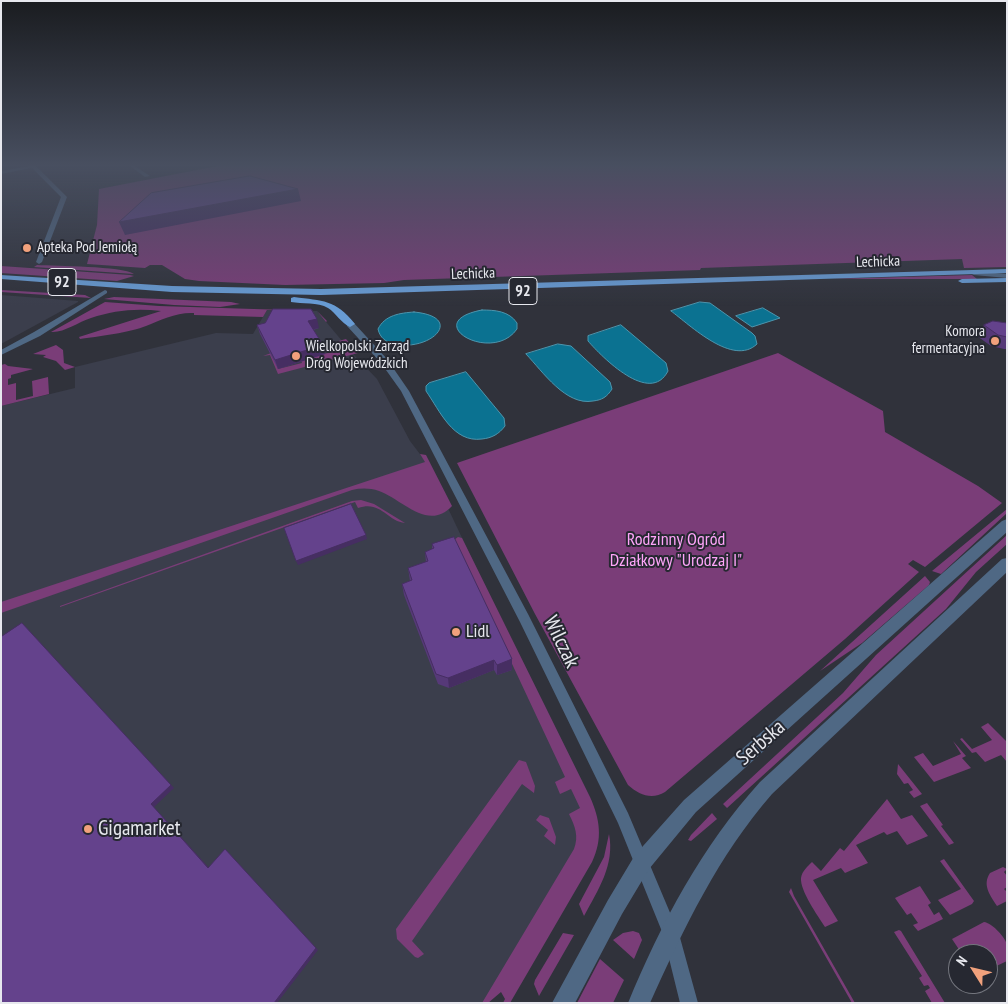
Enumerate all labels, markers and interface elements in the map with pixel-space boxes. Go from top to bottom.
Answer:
place label: Apteka Pod Jemiołą [37,239,137,257]
marker: Apteka Pod Jemiołą [21,242,33,254]
street label: Lechicka [856,252,900,272]
street label: Lechicka [451,264,495,284]
road number: 92 [48,268,76,296]
road number: 92 [509,278,537,304]
place label: Komora fermentacyjna [912,323,985,358]
marker: Komora fermentacyjna [989,335,1001,347]
place label: Wielkopolski Zarząd Dróg Wojewódzkich [306,338,409,373]
marker: Wielkopolski Zarząd Dróg Wojewódzkich [290,350,302,362]
park label: Rodzinny Ogród Działkowy "Urodzaj I" [610,529,742,572]
street label: Wilczak [538,612,584,672]
place label: Lidl [466,621,489,643]
marker: Lidl [450,626,462,638]
street label: Serbska [732,715,790,771]
place label: Gigamarket [98,816,181,842]
marker: Gigamarket [82,823,94,835]
north arrow [948,944,998,994]
text: N [952,952,971,969]

